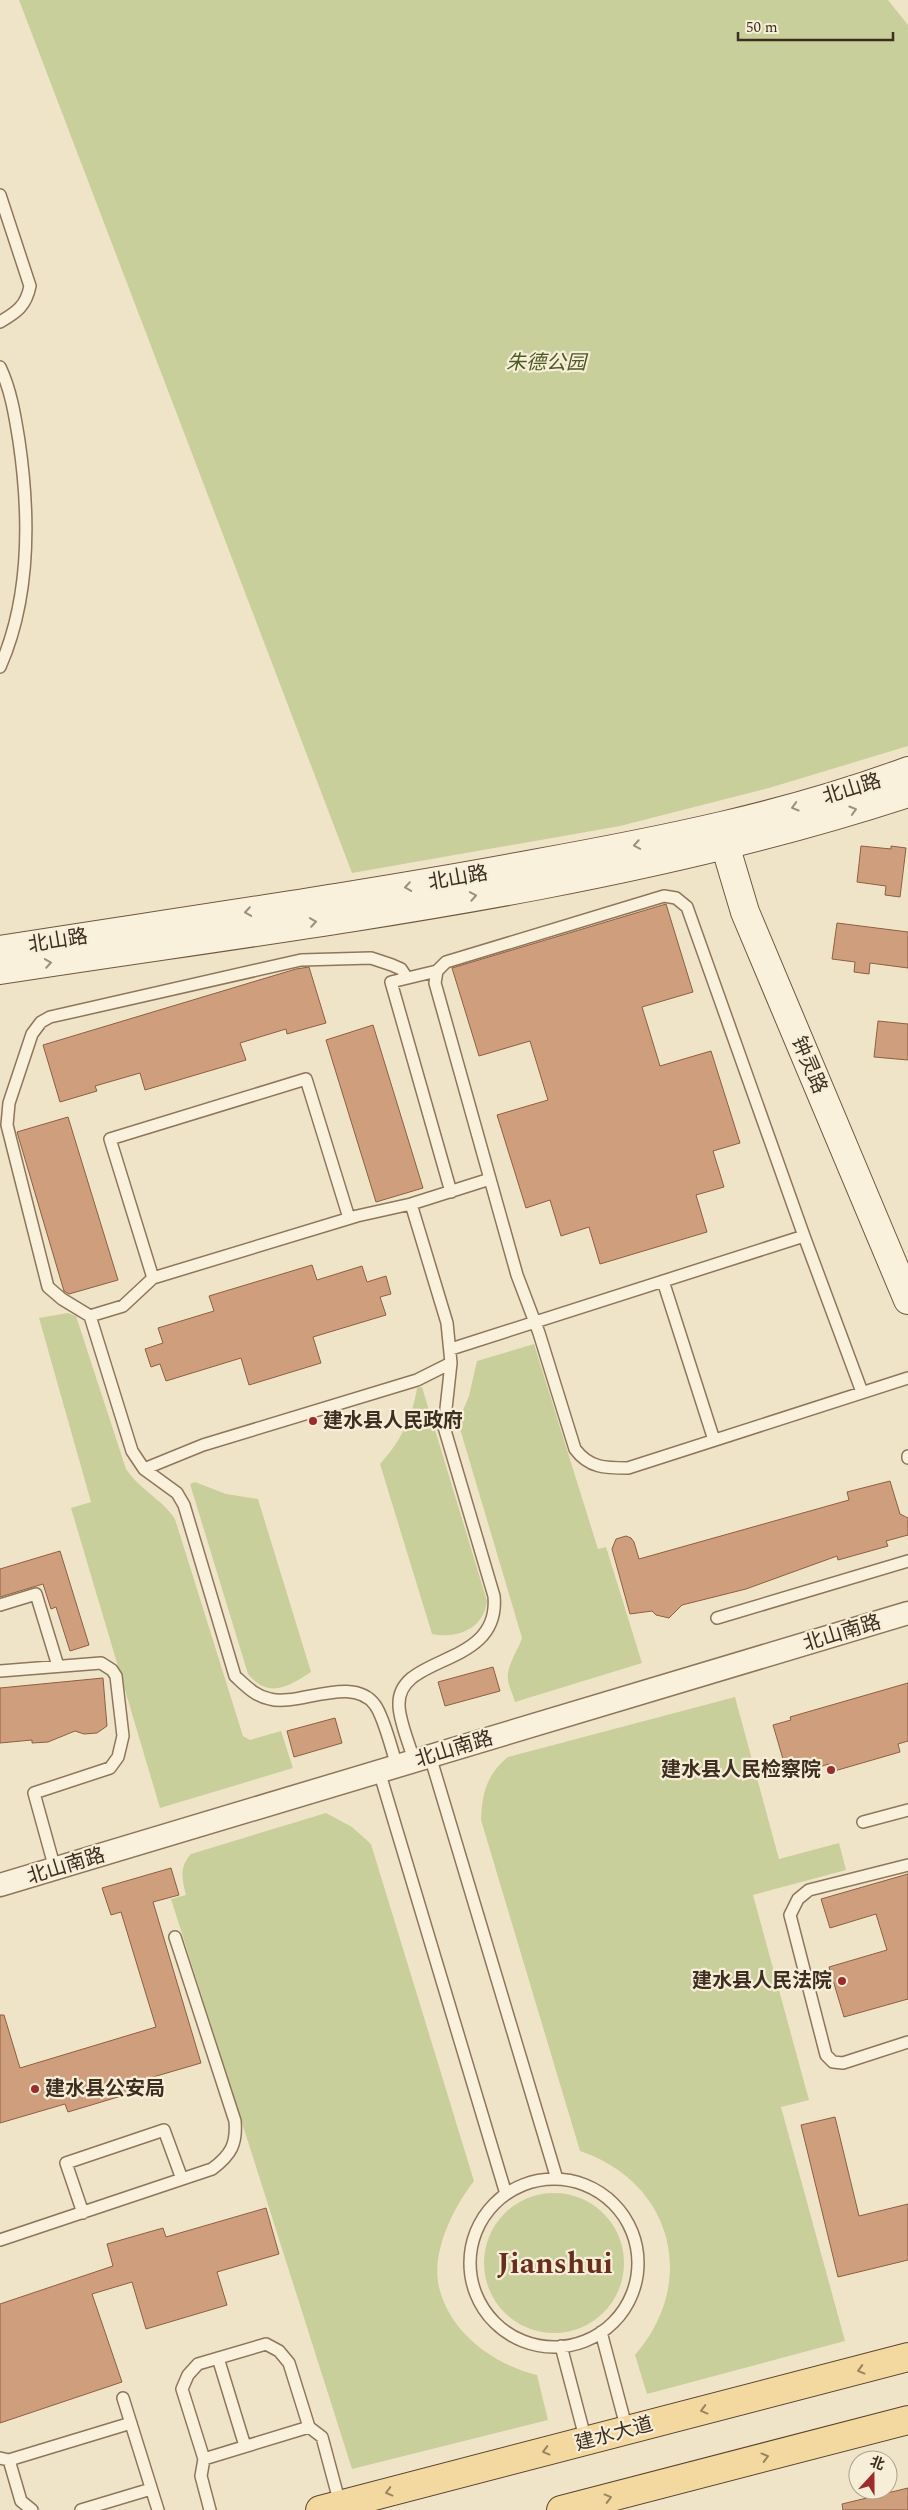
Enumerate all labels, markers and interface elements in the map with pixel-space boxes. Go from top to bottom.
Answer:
scale bar [738,10,893,42]
text: 50 m [746,16,778,39]
park label: 朱德公园 [506,348,589,378]
street label: 北山路 [819,766,885,812]
one-way arrow [791,801,799,811]
one-way arrow [848,806,857,816]
one-way arrow [632,840,641,850]
street label: 北山路 [426,858,490,898]
one-way arrow [404,881,412,892]
one-way arrow [469,891,477,902]
one-way arrow [243,906,252,916]
one-way arrow [309,917,317,928]
street label: 北山路 [26,921,90,961]
one-way arrow [44,958,53,968]
street label: 钟灵路 [783,1032,835,1098]
place label: 建水县人民政府 [323,1406,463,1436]
marker: 建水县人民政府 [307,1415,319,1427]
street label: 北山南路 [799,1607,885,1659]
street label: 北山南路 [411,1723,497,1775]
place label: 建水县人民检察院 [661,1755,821,1785]
marker: 建水县人民检察院 [825,1764,837,1776]
street label: 北山南路 [23,1840,109,1892]
place label: 建水县人民法院 [692,1966,832,1996]
marker: 建水县人民法院 [836,1975,848,1987]
place label: 建水县公安局 [45,2074,165,2104]
marker: 建水县公安局 [29,2083,41,2095]
district label: Jianshui [497,2241,613,2287]
one-way arrow [856,2364,865,2375]
one-way arrow [700,2405,708,2415]
street label: 建水大道 [571,2409,657,2459]
one-way arrow [543,2446,551,2456]
north arrow [848,2450,898,2500]
text: 北 [867,2451,888,2476]
one-way arrow [761,2452,770,2463]
one-way arrow [384,2486,393,2497]
one-way arrow [603,2493,612,2504]

